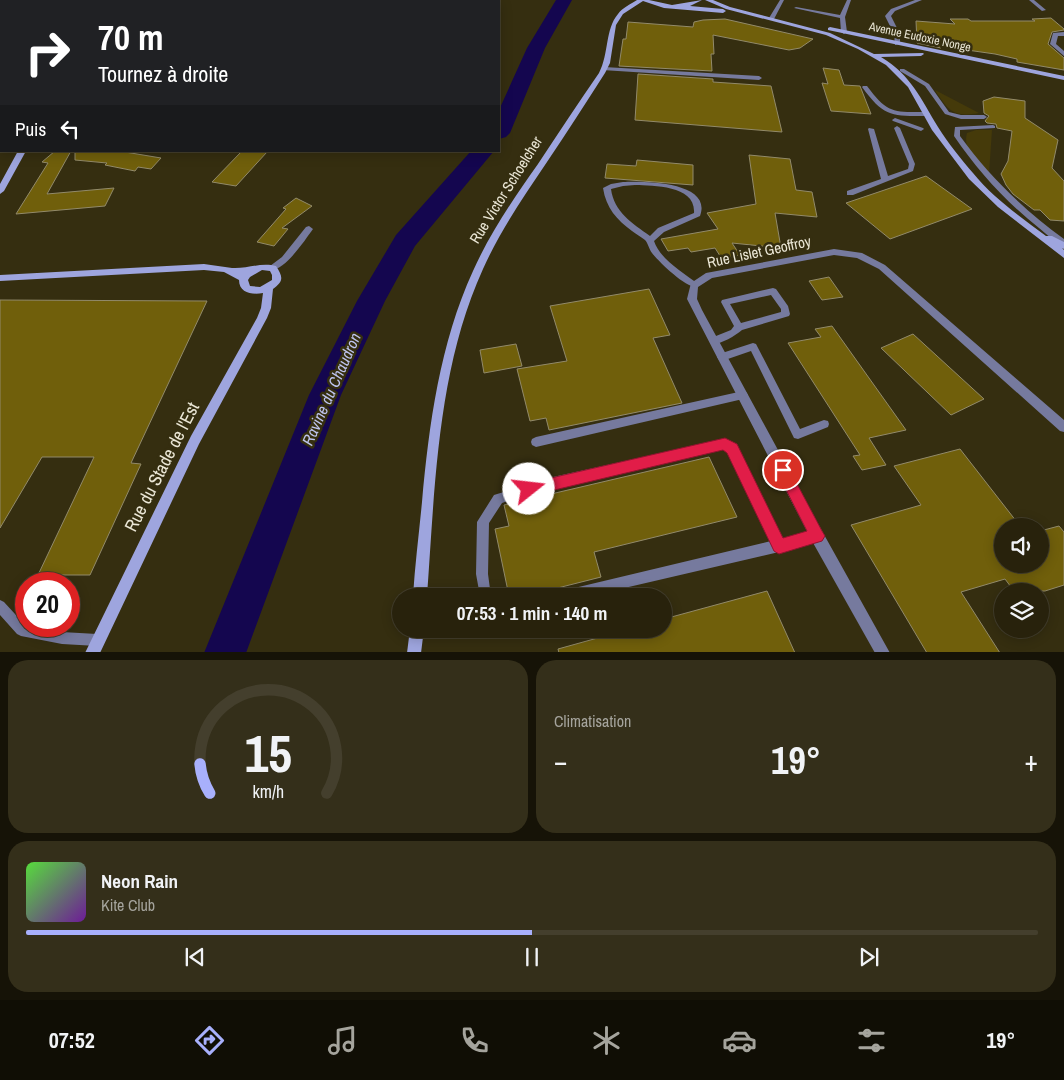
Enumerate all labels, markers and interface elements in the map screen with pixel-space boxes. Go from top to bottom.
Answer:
text: 70 m [98,14,163,61]
street label: Avenue Eudoxie Nonge [867,18,972,56]
icon: right [15,20,80,85]
text: Tournez à droite [98,59,228,89]
icon: left [56,115,84,143]
text: Puis [15,116,46,142]
street label: Rue Victor Schoelcher [464,132,547,247]
street label: Rue Lislet Geoffroy [705,230,814,273]
water label: Ravine du Chaudron [296,329,366,449]
street label: Rue du Stade de l'Est [118,398,205,536]
pin [762,449,804,491]
icon: arrive [769,456,797,484]
position arrow [502,462,554,514]
map controls [994,518,1049,638]
button: sound [994,518,1049,573]
speed limit sign: 20 [15,572,80,637]
button: layers [994,583,1049,638]
text: 07:53 · 1 min · 140 m [457,600,607,626]
text: Climatisation [554,710,631,732]
text: 15 [244,718,292,788]
text: 19° [771,735,821,786]
text: − [554,742,567,780]
text: + [1025,742,1038,780]
text: km/h [252,780,284,804]
text: Neon Rain [101,868,178,894]
text: Kite Club [101,894,155,916]
icon: previous [181,943,209,971]
icon: pause [518,943,546,971]
icon: next [855,943,883,971]
icon: directions [192,1023,227,1058]
icon: music [325,1023,360,1058]
icon: phone [457,1023,492,1058]
icon: climate [589,1023,624,1058]
icon: car [722,1023,757,1058]
icon: filters [854,1023,889,1058]
text: 07:52 [49,1025,95,1055]
text: 19° [986,1025,1015,1055]

